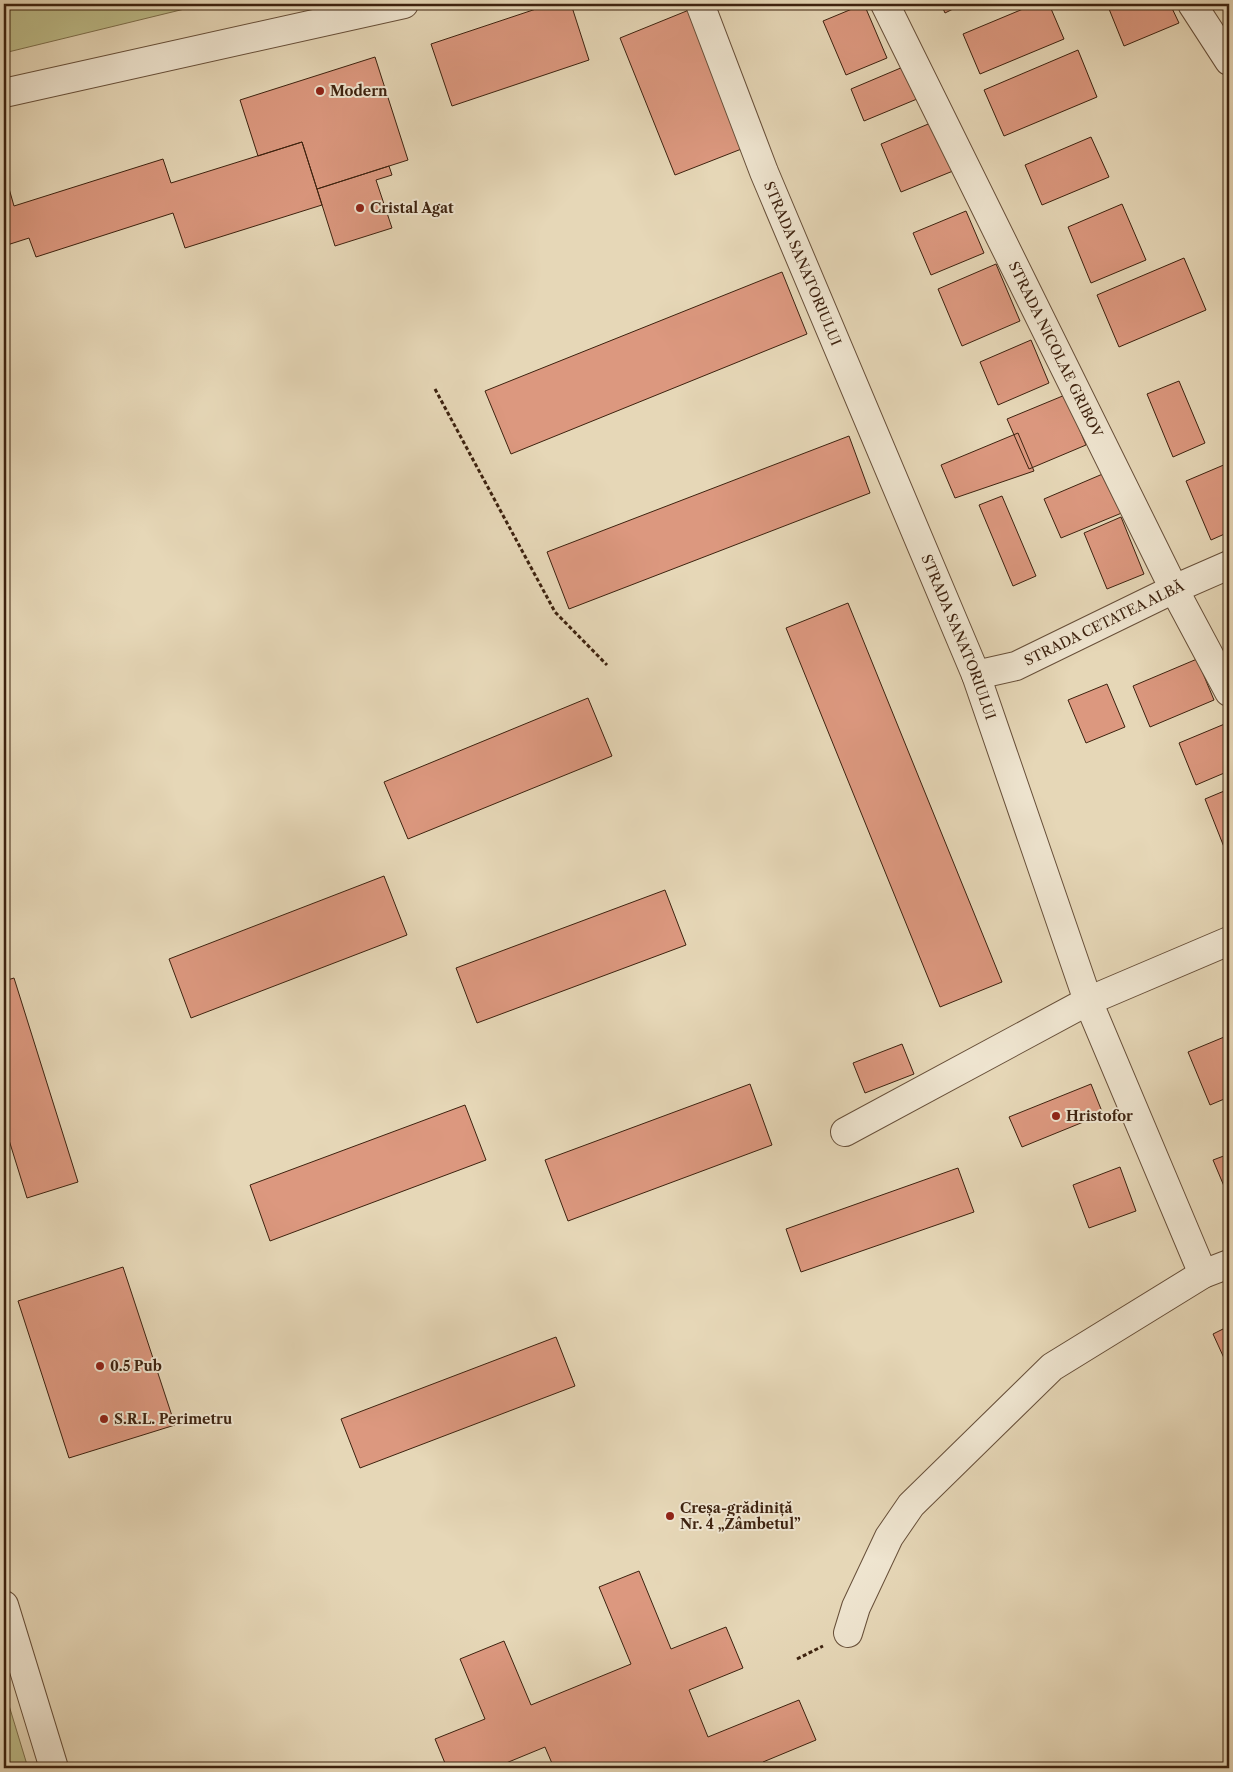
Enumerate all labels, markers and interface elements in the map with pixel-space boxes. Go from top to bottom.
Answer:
place label: Modern [330,82,388,100]
marker: Modern [314,85,326,97]
street label: STRADA SANATORIULUI [760,178,845,348]
place label: Cristal Agat [370,199,454,217]
marker: Cristal Agat [354,202,366,214]
street label: STRADA NICOLAE GRIBOV [1005,258,1107,441]
street label: STRADA SANATORIULUI [917,552,1000,722]
street label: STRADA CETATEA ALBĂ [1021,576,1187,670]
place label: Hristofor [1066,1107,1133,1125]
marker: Hristofor [1050,1110,1062,1122]
place label: 0.5 Pub [110,1357,162,1375]
marker: 0.5 Pub [94,1360,106,1372]
place label: S.R.L. Perimetru [114,1410,232,1428]
marker: S.R.L. Perimetru [98,1413,110,1425]
place label: Creșa-grădiniță Nr. 4 „Zâmbetul” [680,1499,801,1533]
marker: Creșa-grădiniță Nr. 4 „Zâmbetul” [664,1510,676,1522]

